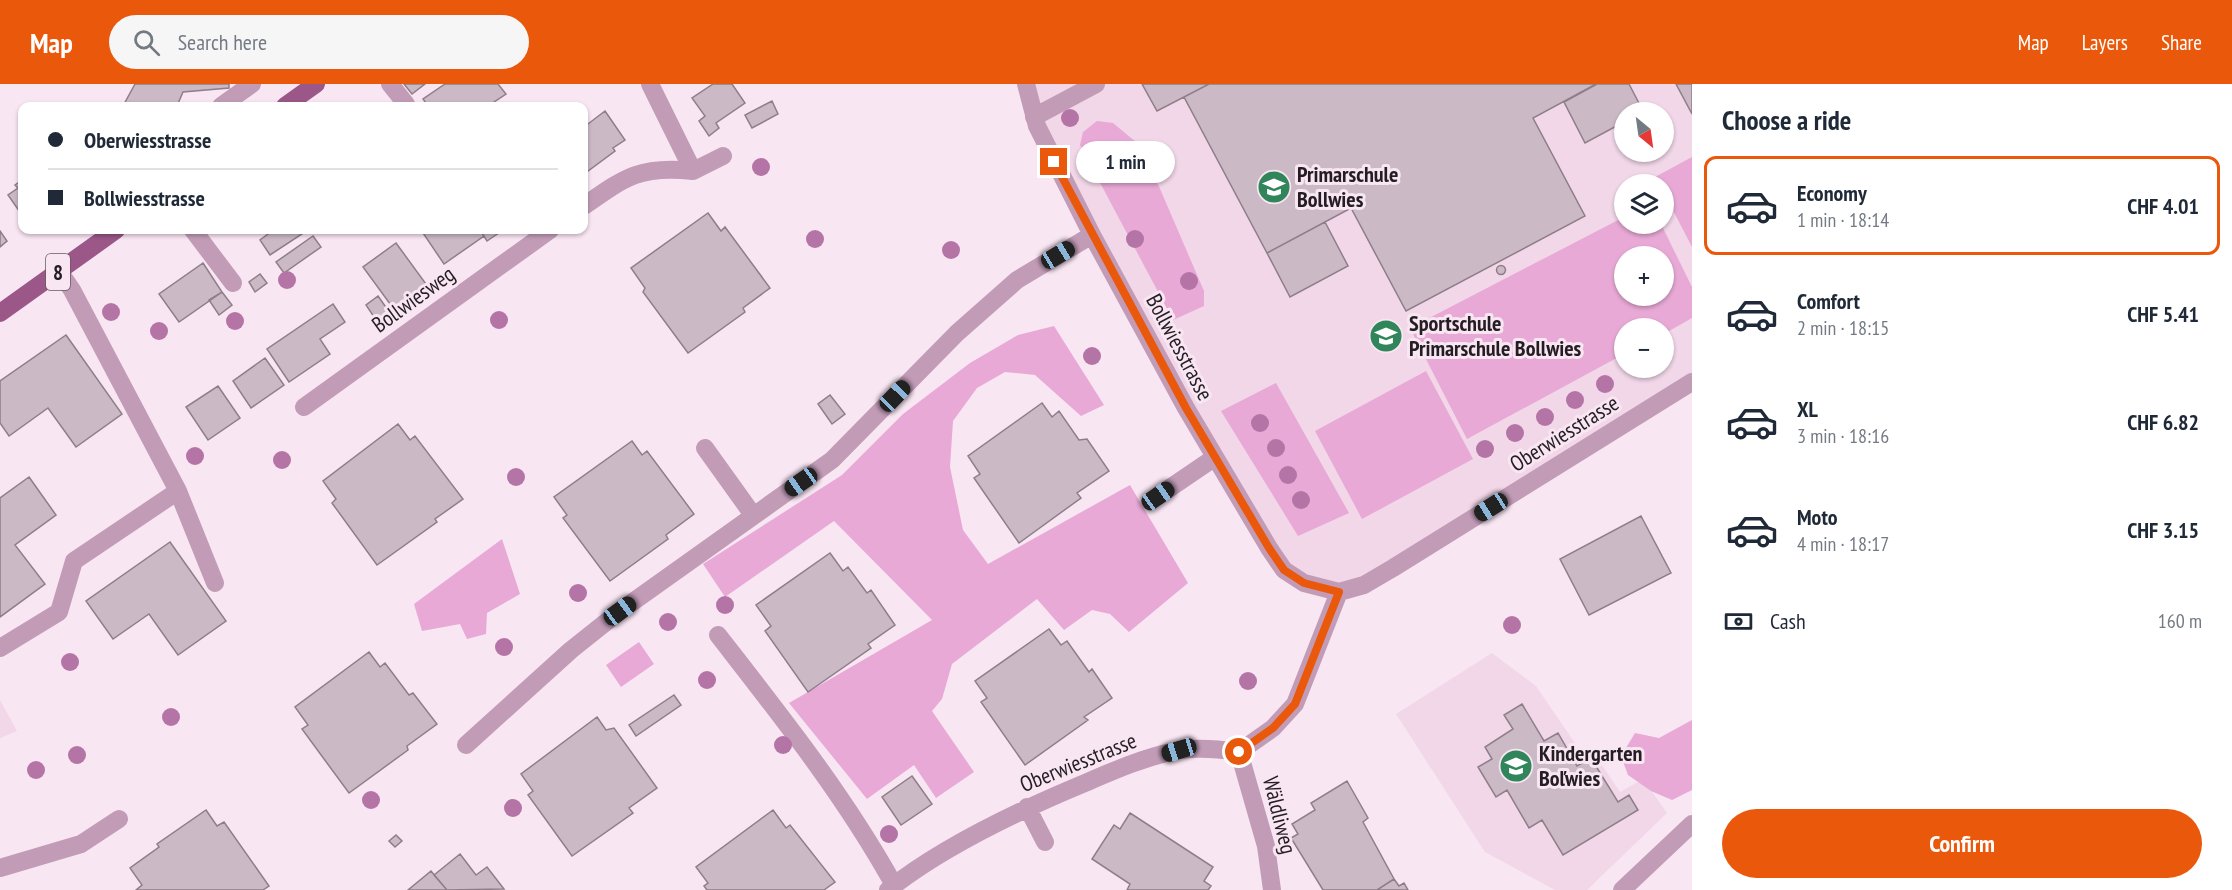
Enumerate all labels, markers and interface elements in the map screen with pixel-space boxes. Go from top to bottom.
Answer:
search box [109,15,529,69]
text: Map [30,24,73,61]
icon: search [130,26,163,59]
text: Search here [178,28,267,56]
text: Map [2018,29,2049,56]
text: Layers [2082,29,2128,56]
text: Share [2161,29,2202,56]
north arrow [1614,102,1674,162]
map controls [1614,102,1674,378]
text: Choose a ride [1722,103,1851,137]
text: Oberwiesstrasse [84,126,211,154]
callout: 1 min [1075,141,1174,183]
route end [1040,148,1067,175]
text: 1 min [1105,149,1146,175]
place label: Primarschule Bollwies [1297,160,1398,213]
school or university icon: Primarschule Bollwies [1256,169,1292,205]
button: layers [1614,174,1674,234]
icon: car [1725,179,1779,233]
text: Economy [1797,179,1867,207]
text: Bollwiesstrasse [84,184,205,212]
text: CHF 4.01 [2127,192,2199,220]
text: 1 min · 18:14 [1797,207,1889,233]
car [1038,238,1078,272]
button: + [1614,246,1674,306]
road number: 8 [46,254,70,290]
street label: Bollwiesweg [366,260,460,338]
icon: car [1725,287,1779,341]
text: Comfort [1797,287,1860,315]
street label: Bollwiesstrasse [1140,289,1220,405]
text: CHF 5.41 [2127,300,2199,328]
place label: Sportschule Primarschule Bollwies [1409,309,1582,362]
text: 2 min · 18:15 [1797,315,1889,341]
school or university icon: Sportschule Primarschule Bollwies [1368,318,1404,354]
button: − [1614,318,1674,378]
car [876,377,914,415]
street label: Oberwiesstrasse [1504,388,1624,478]
icon: car [1725,395,1779,449]
text: XL [1797,395,1818,423]
text: CHF 6.82 [2127,408,2199,436]
text: 3 min · 18:16 [1797,423,1889,449]
car [781,464,821,500]
car [1138,478,1178,514]
car [1471,490,1511,524]
icon: car [1725,503,1779,557]
text: Moto [1797,503,1838,531]
text: CHF 3.15 [2127,516,2199,544]
text: 4 min · 18:17 [1797,531,1889,557]
car [600,593,640,629]
icon: cash [1722,605,1755,638]
text: Cash [1770,607,1806,635]
text: 160 m [2158,608,2202,634]
street label: Oberwiesstrasse [1016,726,1140,798]
car [1159,736,1199,764]
route start [1225,738,1252,765]
place label: Kindergarten Boľwies [1539,739,1643,792]
school or university icon: Kindergarten Boľwies [1498,748,1534,784]
street label: Wäldliweg [1257,773,1303,857]
button: Confirm [1722,809,2202,878]

